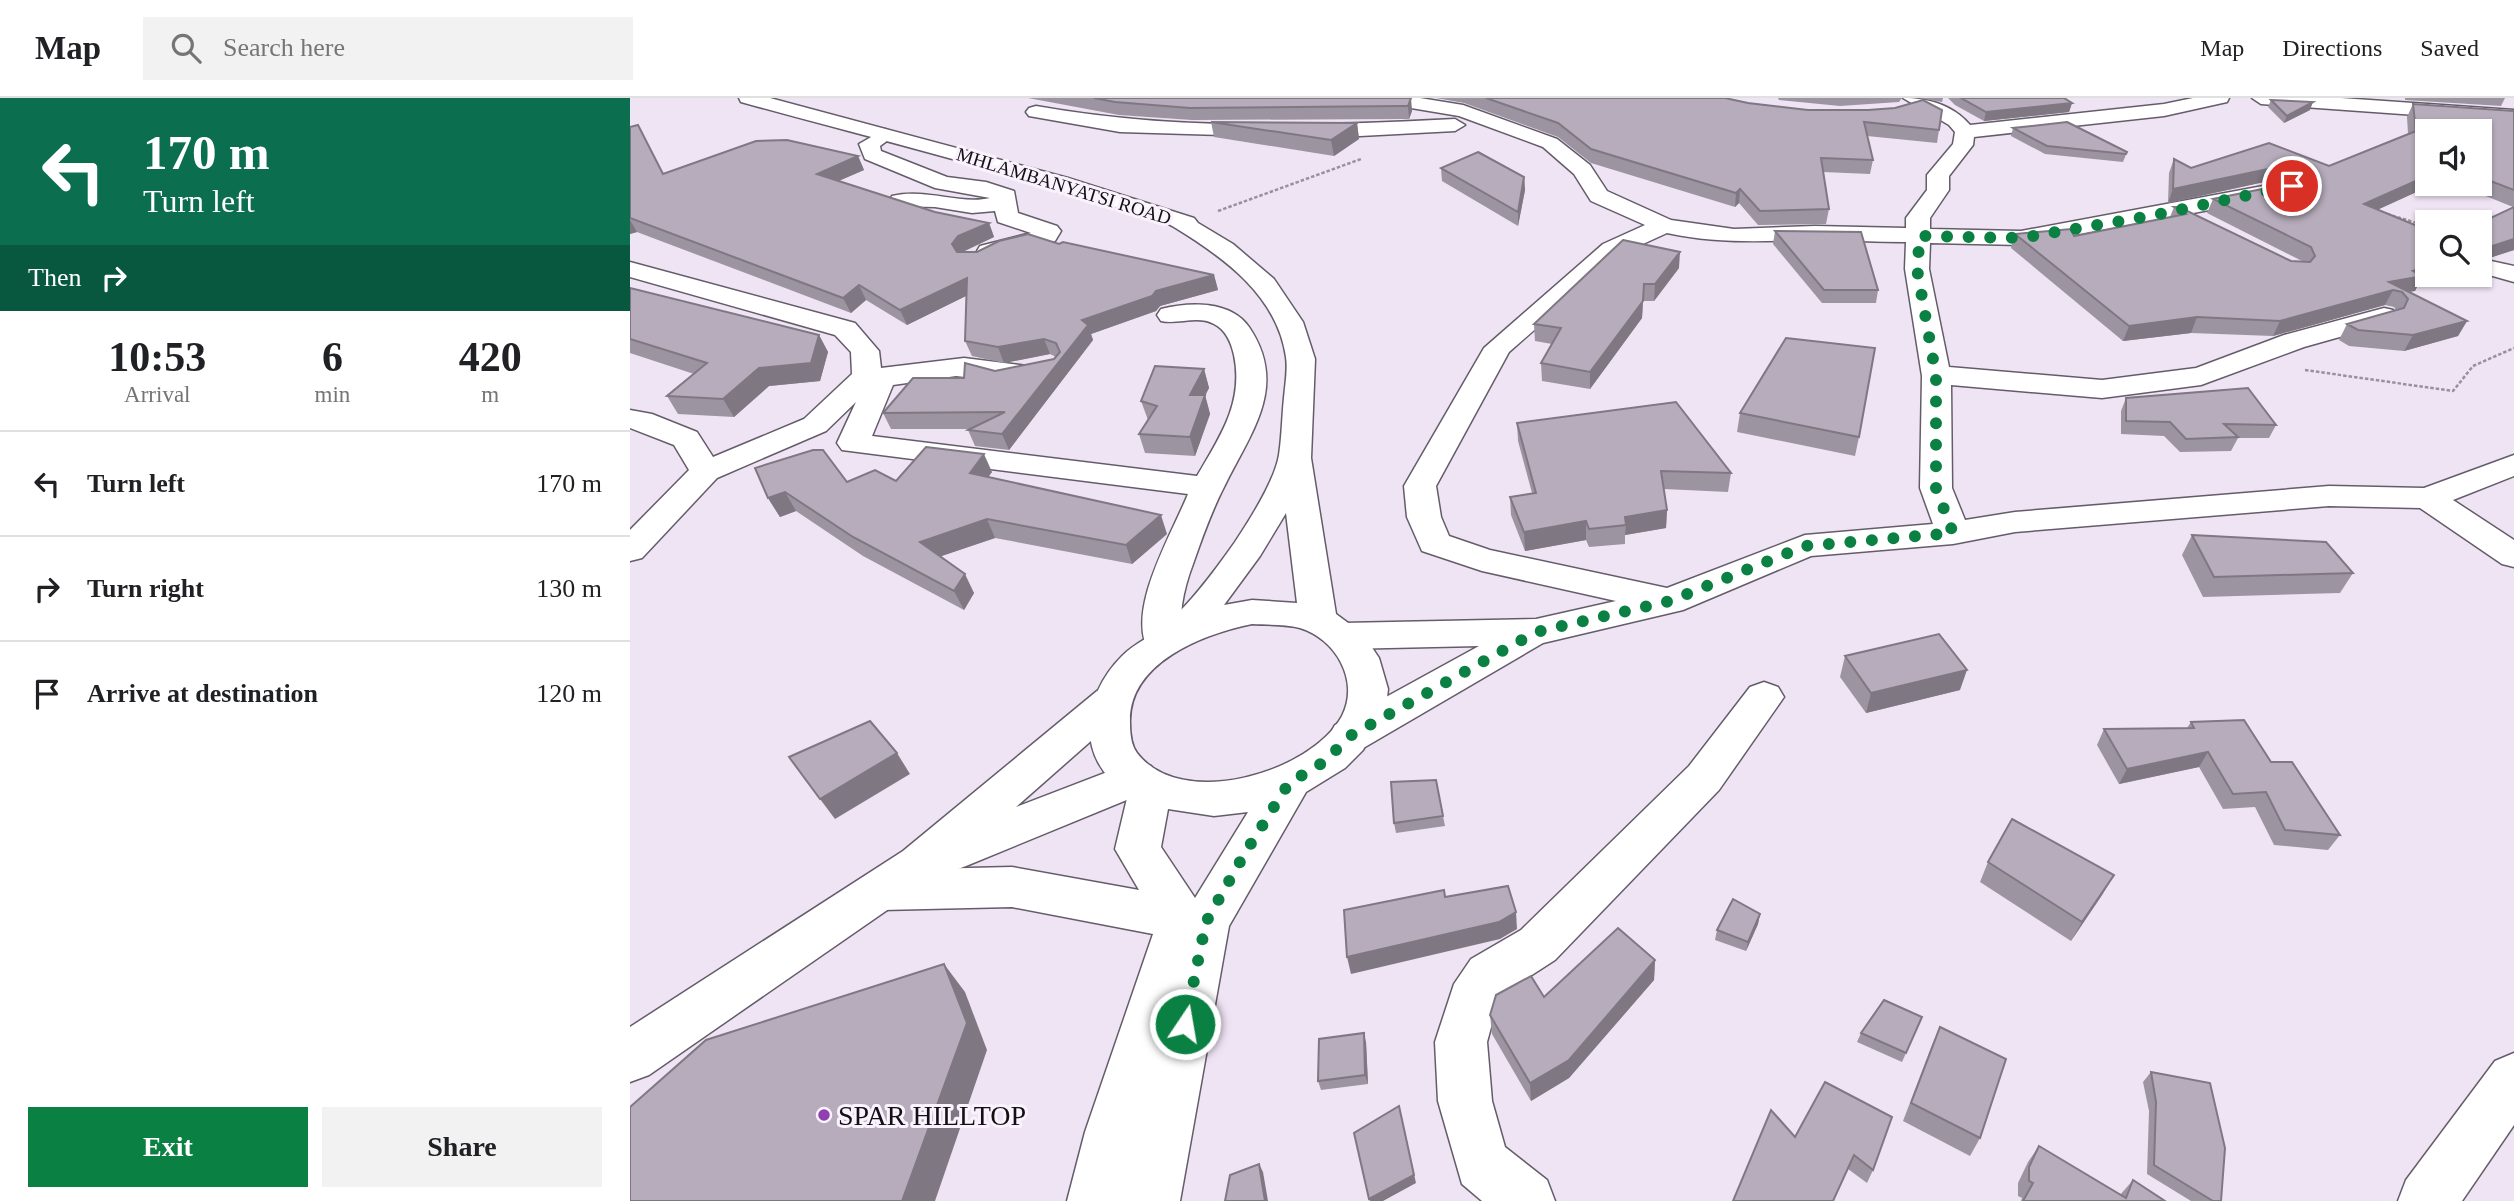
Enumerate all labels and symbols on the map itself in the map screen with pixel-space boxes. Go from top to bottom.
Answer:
street label: MHLAMBANYATSI ROAD [954,143,1174,229]
pin [2262,156,2322,216]
position arrow [1148,987,1222,1061]
place label: SPAR HILLTOP [838,1100,1026,1131]
marker: SPAR HILLTOP [816,1107,832,1123]

